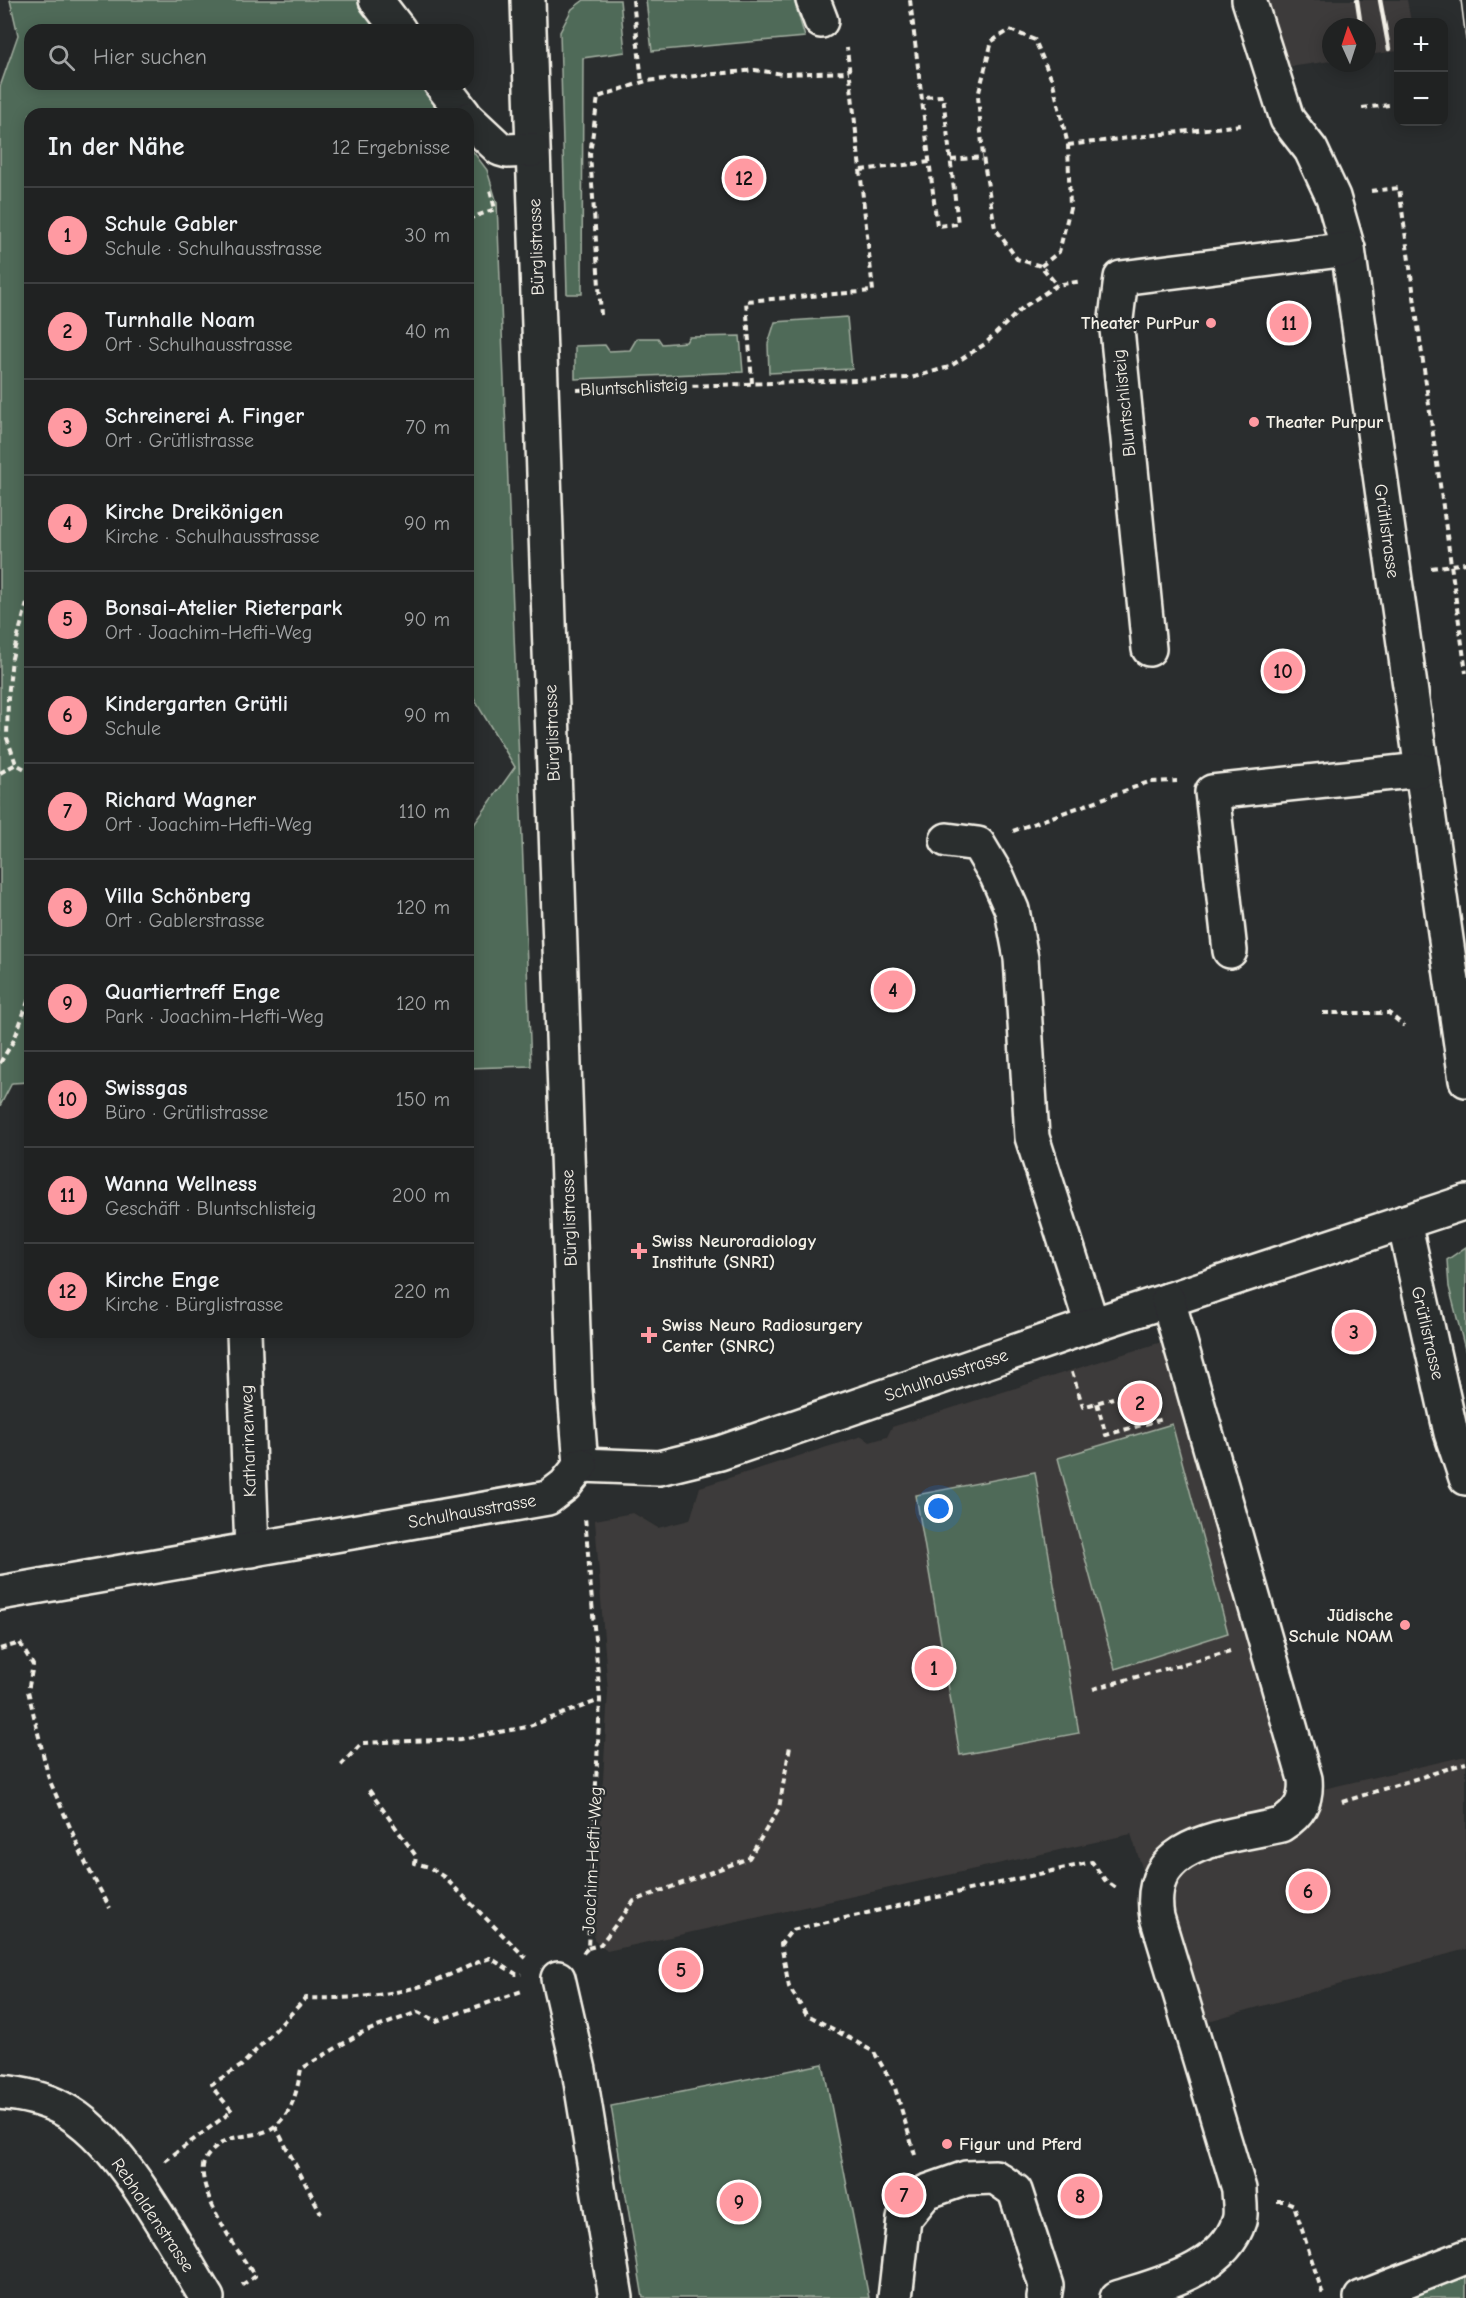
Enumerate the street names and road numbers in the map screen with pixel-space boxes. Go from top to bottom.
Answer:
street label: Bürglistrasse [524,198,549,296]
street label: Bluntschlisteig [1108,348,1141,458]
street label: Bluntschlisteig [580,374,688,401]
street label: Grütlistrasse [1369,483,1404,580]
street label: Bürglistrasse [540,684,565,782]
street label: Bürglistrasse [557,1169,582,1267]
street label: Grütlistrasse [1407,1284,1448,1382]
street label: Schulhausstrasse [881,1344,1011,1407]
street label: Katharinenweg [236,1384,261,1498]
street label: Schulhausstrasse [406,1490,538,1533]
street label: Joachim-Hefti-Weg [578,1786,607,1934]
street label: Rebhaldenstrasse [107,2154,199,2276]

